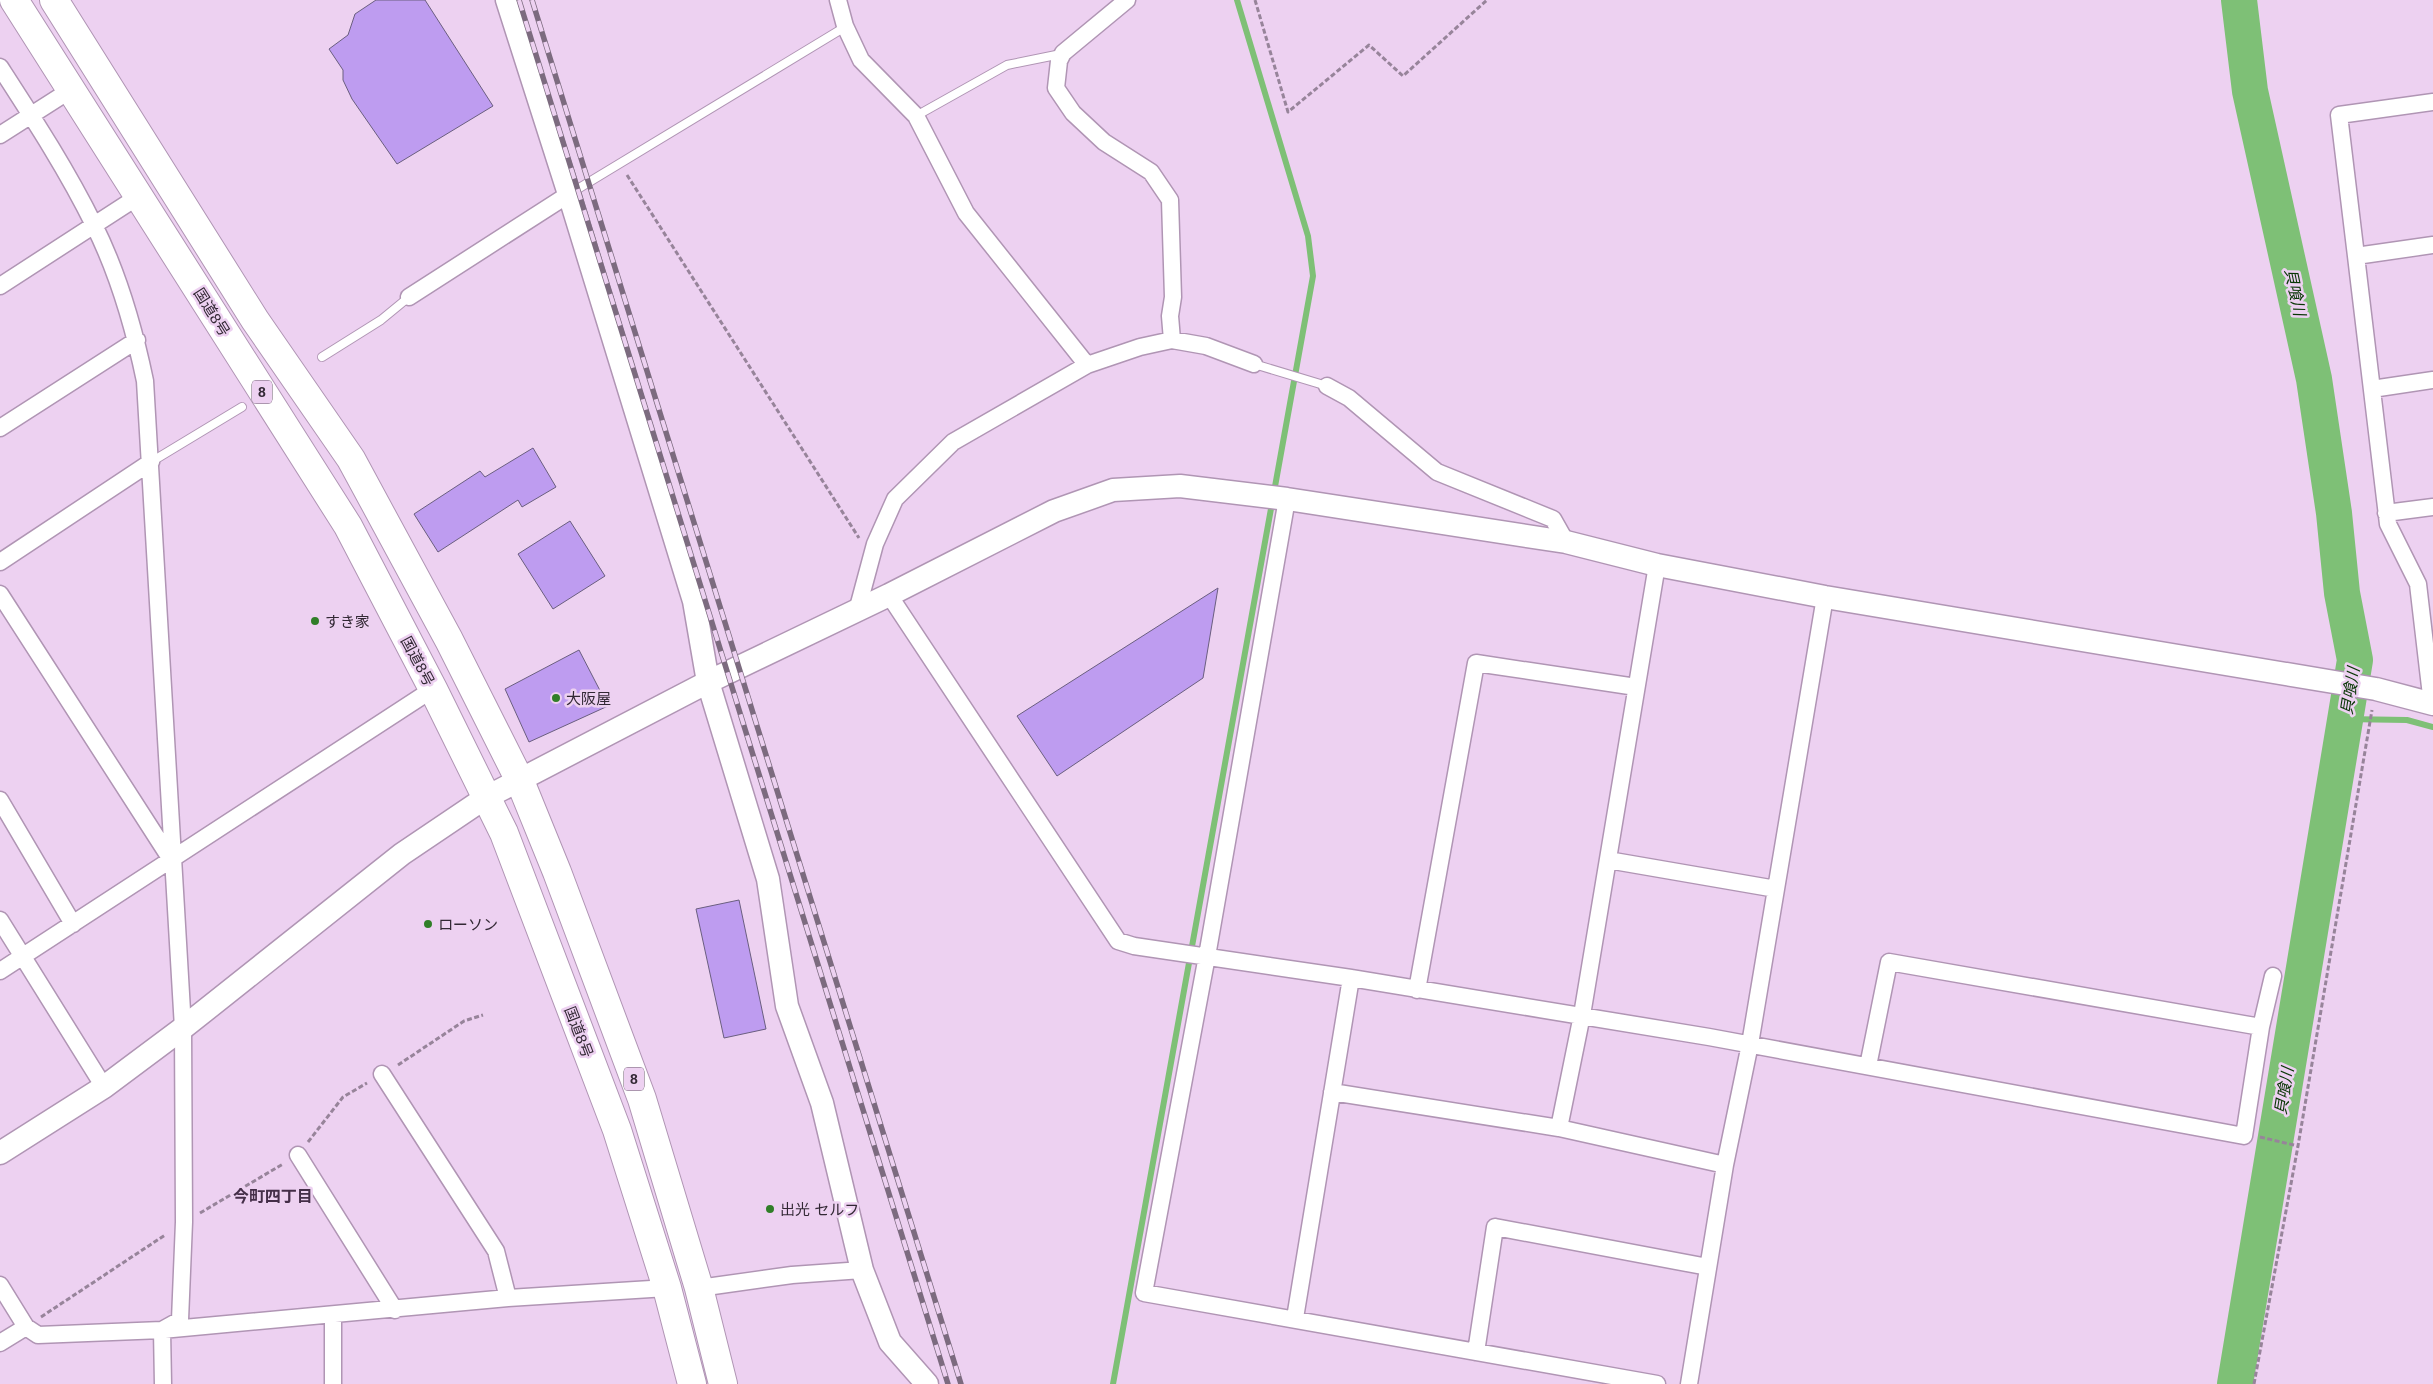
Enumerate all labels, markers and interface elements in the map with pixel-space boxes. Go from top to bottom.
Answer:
water label: 貝喰川 [2282,267,2309,319]
street label: 国道8号 [191,285,233,339]
road number: 8 [252,381,272,404]
place label: すき家 [325,613,370,630]
marker: すき家 [309,615,321,627]
street label: 国道8号 [398,633,438,689]
water label: 貝喰川 [2338,664,2362,716]
place label: 大阪屋 [566,690,611,707]
marker: 大阪屋 [550,692,562,704]
place label: ローソン [438,916,498,933]
marker: ローソン [422,918,434,930]
street label: 国道8号 [562,1004,596,1060]
water label: 貝喰川 [2272,1064,2296,1116]
road number: 8 [624,1068,644,1090]
district label: 今町四丁目 [233,1188,313,1205]
place label: 出光 セルフ [780,1201,859,1218]
marker: 出光 セルフ [764,1203,776,1215]

